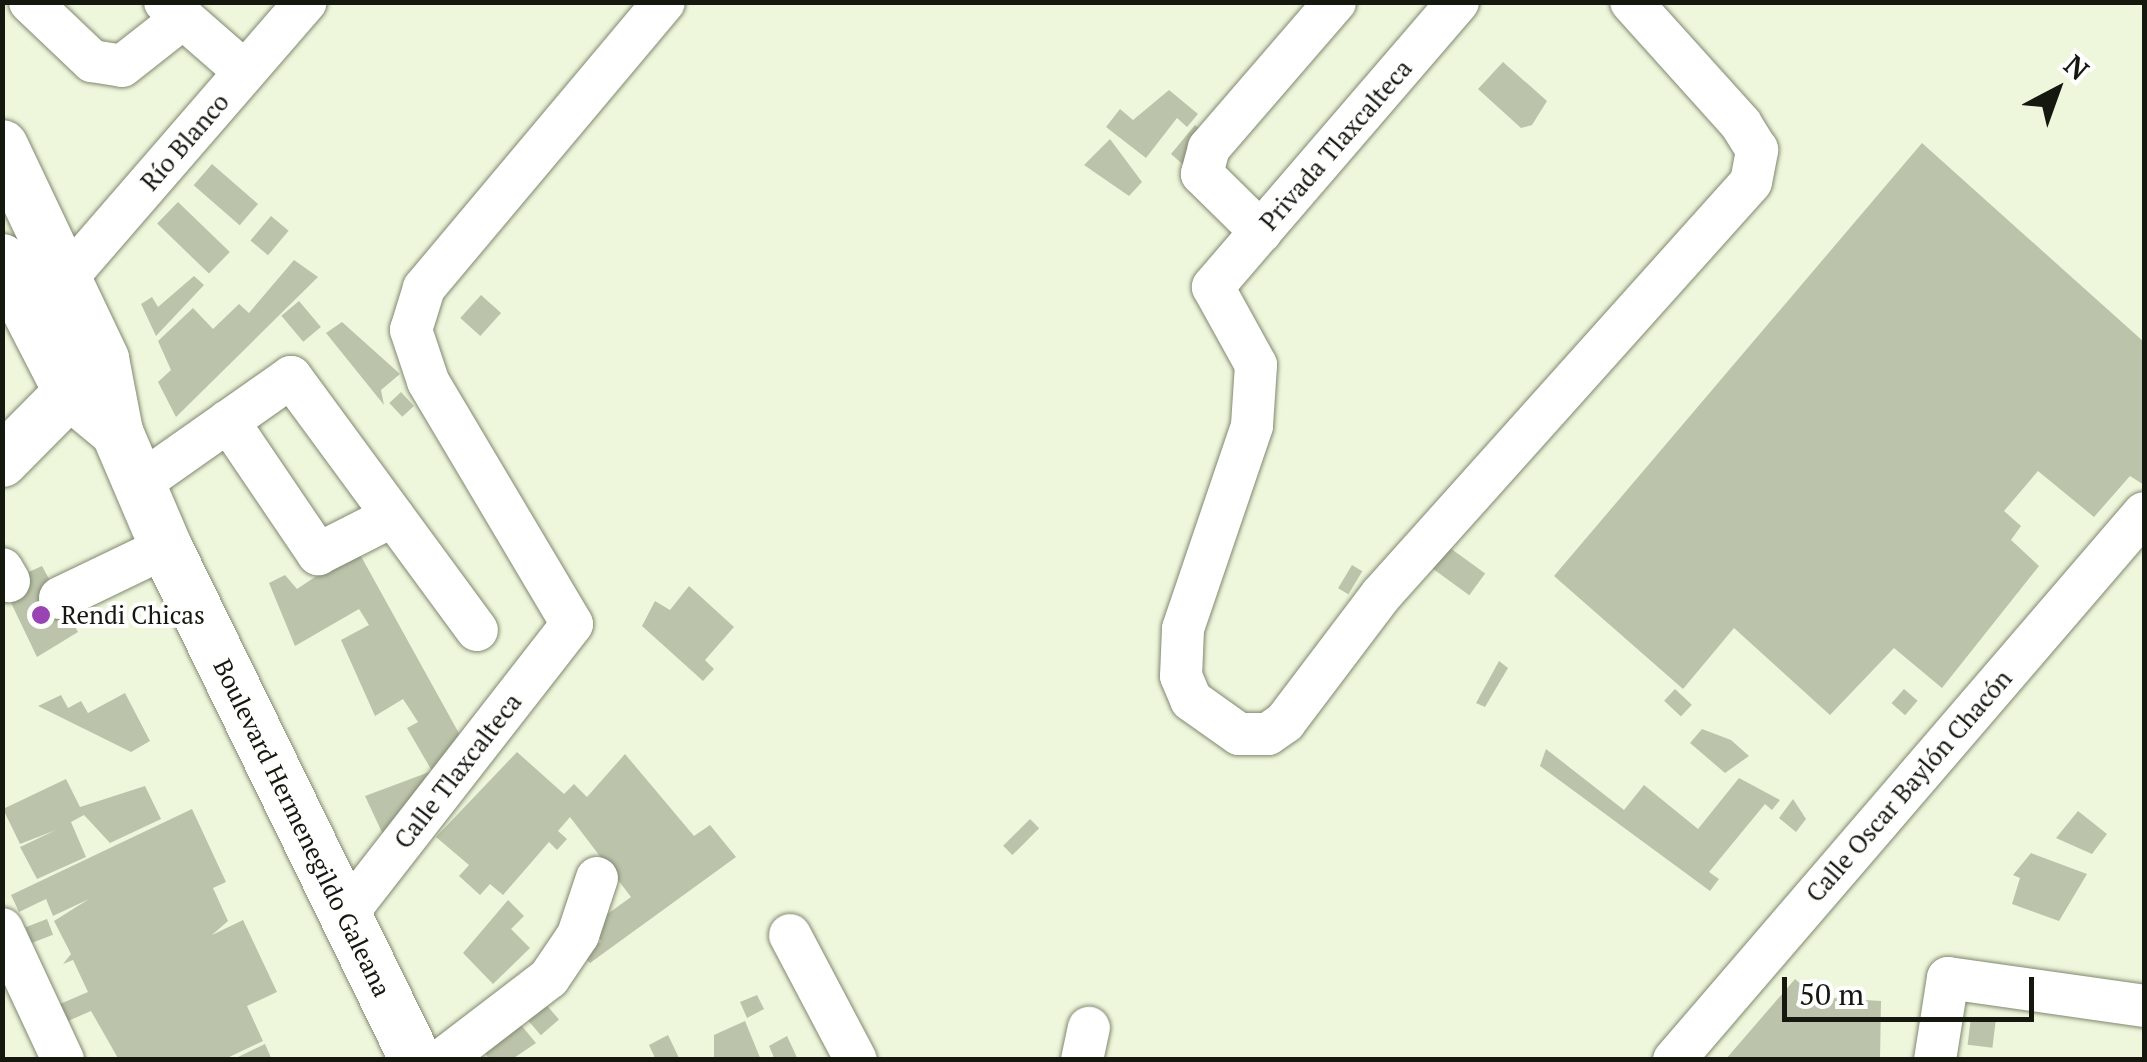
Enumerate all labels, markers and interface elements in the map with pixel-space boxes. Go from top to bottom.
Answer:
north arrow [2007,40,2107,140]
text: N [2057,46,2097,88]
street label: Privada Tlaxcalteca [1254,54,1418,236]
street label: Río Blanco [135,87,235,197]
place label: Rendi Chicas [61,600,205,630]
marker: Rendi Chicas [30,604,52,626]
street label: Boulevard Hermenegildo Galeana [207,654,397,1002]
street label: Calle Oscar Baylón Chacón [1800,664,2018,908]
street label: Calle Tlaxcalteca [388,687,528,855]
scale bar [1787,957,2040,1019]
text: 50 m [1799,974,1864,1014]

